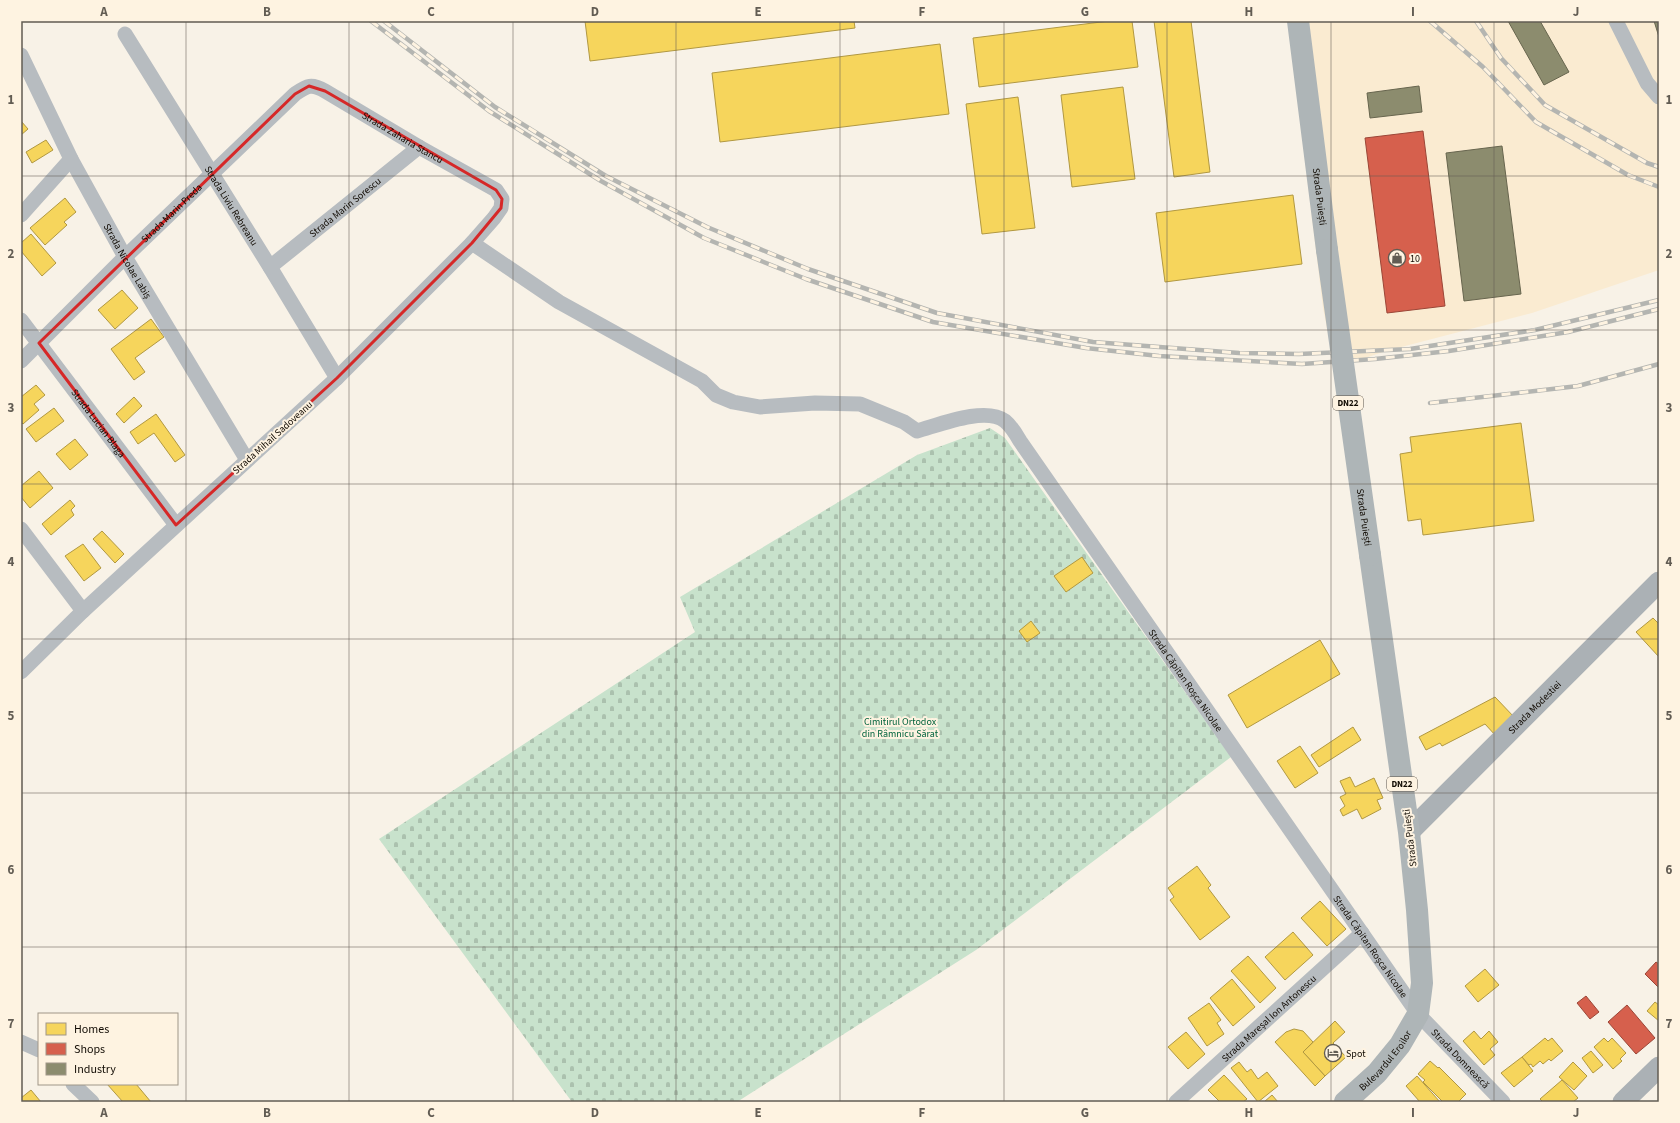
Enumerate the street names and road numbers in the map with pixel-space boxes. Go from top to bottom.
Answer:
street label: Strada Zaharia Stancu [359,109,446,167]
street label: Strada Liviu Rebreanu [201,163,261,249]
street label: Strada Puiești [1309,167,1330,226]
street label: Strada Marin Sorescu [307,174,384,241]
street label: Strada Marin Preda [138,181,205,246]
street label: Strada Nicolae Labiș [100,221,154,302]
street label: Strada Lucian Blaga [68,386,128,461]
road number: DN22 [1333,396,1363,410]
street label: Strada Mihail Sadoveanu [230,398,316,478]
street label: Strada Puiești [1353,488,1375,547]
street label: Strada Căpitan Roșca Nicolae [1145,627,1226,735]
street label: Strada Modestiei [1505,678,1565,737]
road number: DN22 [1387,777,1417,791]
street label: Strada Puiești [1400,808,1420,867]
street label: Strada Căpitan Roșca Nicolae [1330,893,1411,1001]
street label: Strada Mareșal Ion Antonescu [1219,972,1320,1065]
street label: Strada Domnească [1428,1026,1492,1092]
street label: Bulevardul Eroilor [1356,1027,1415,1094]

